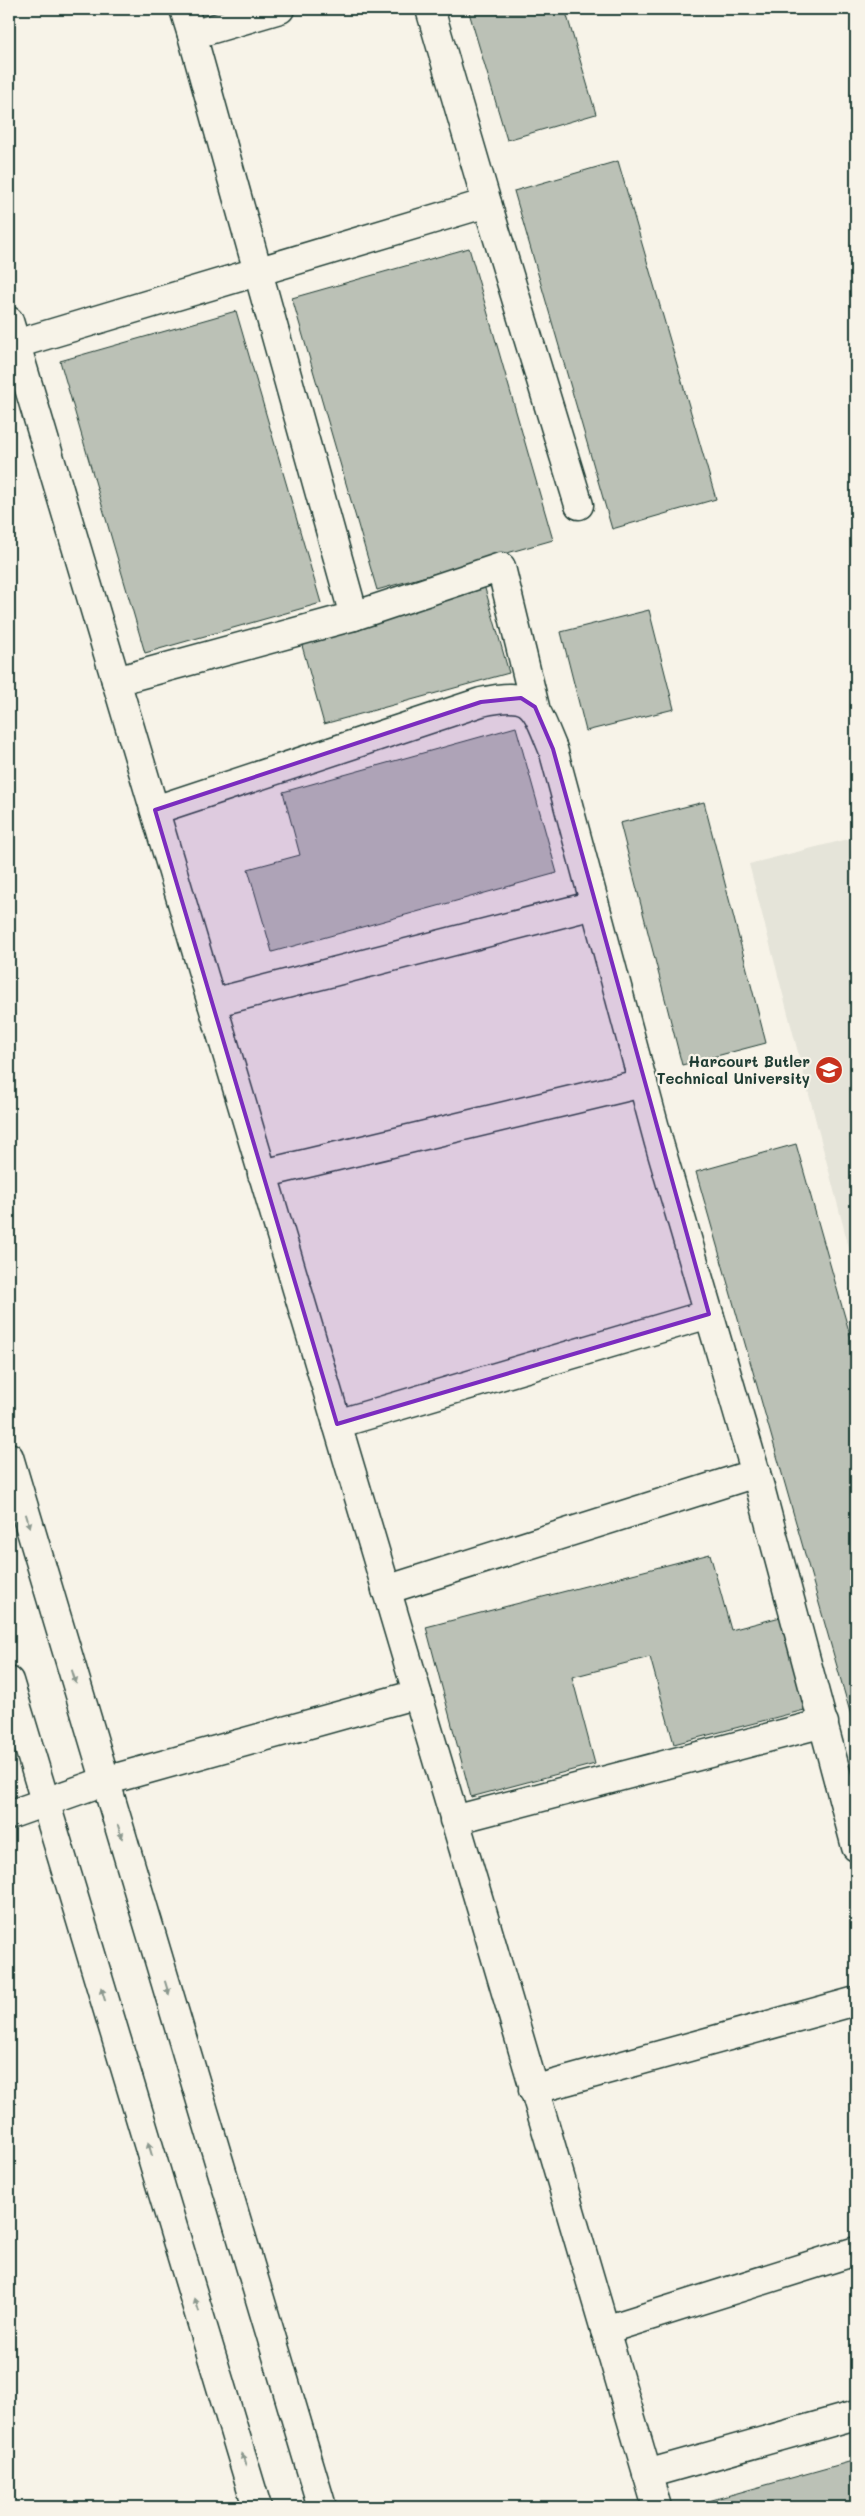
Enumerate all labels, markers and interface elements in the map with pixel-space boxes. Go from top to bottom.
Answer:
place label: Harcourt Butler Technical University [657,1051,810,1088]
school or university icon: Harcourt Butler Technical University [814,1055,844,1085]
one-way arrow [24,1514,32,1529]
one-way arrow [71,1669,79,1684]
one-way arrow [117,1825,125,1840]
one-way arrow [163,1981,171,1996]
one-way arrow [99,1986,107,2001]
one-way arrow [146,2142,154,2157]
one-way arrow [193,2297,201,2312]
one-way arrow [239,2453,247,2468]

